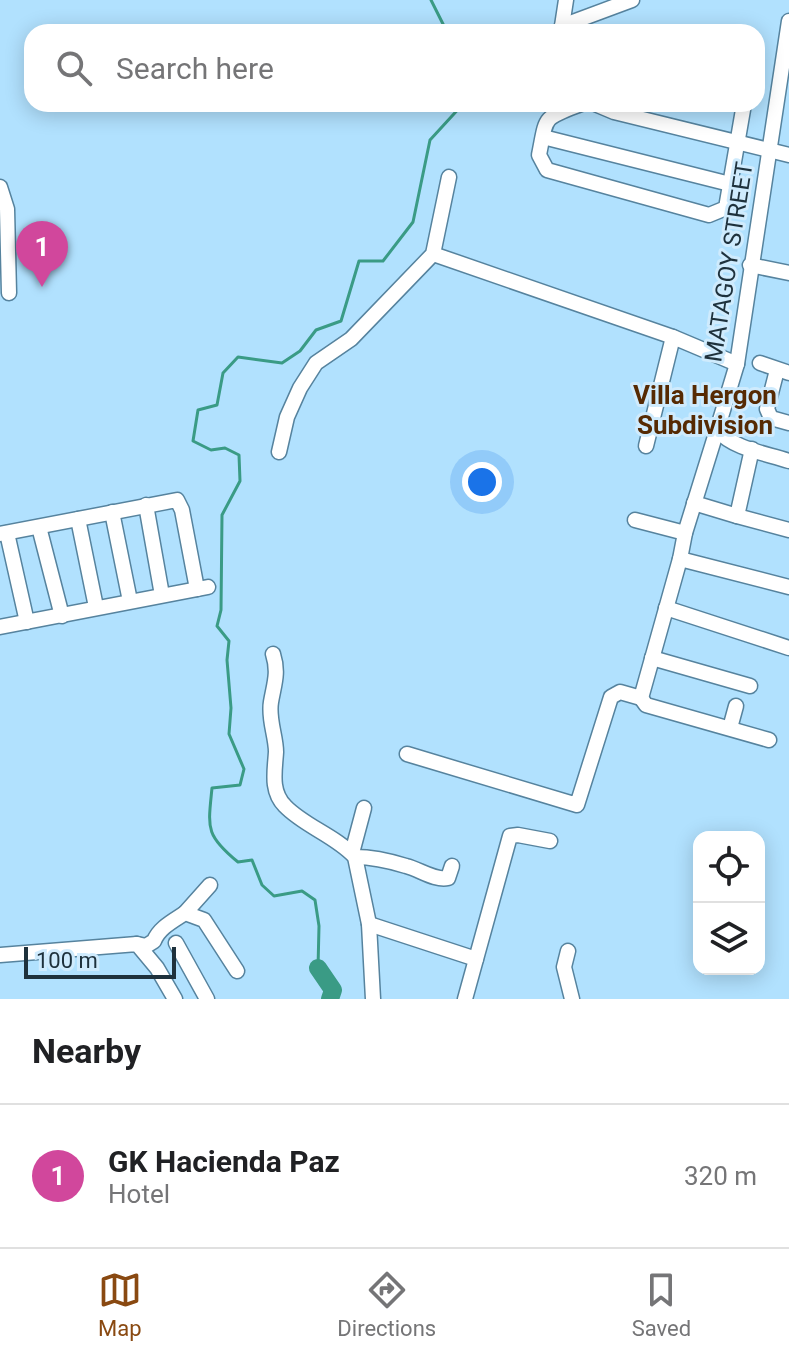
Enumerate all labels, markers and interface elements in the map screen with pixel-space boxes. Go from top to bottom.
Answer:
search box [24,24,765,112]
icon: search [52,46,96,90]
text: Search here [116,51,274,86]
street label: MATAGOY STREET [699,160,759,364]
pin: 1 [16,221,68,287]
district label: Villa Hergon Subdivision [633,380,777,440]
your location [462,462,502,502]
map controls [693,831,765,975]
button: locate [693,831,765,903]
button: layers [693,903,765,975]
scale bar [24,943,176,979]
text: 100 m [36,948,98,973]
text: Nearby [32,1031,141,1071]
text: GK Hacienda Paz [108,1144,340,1179]
text: 1 [51,1161,65,1191]
text: 320 m [684,1161,757,1191]
text: Hotel [108,1179,170,1209]
tab: Map [98,1268,142,1341]
tab: Directions [337,1268,436,1341]
tab: Saved [632,1268,691,1341]

